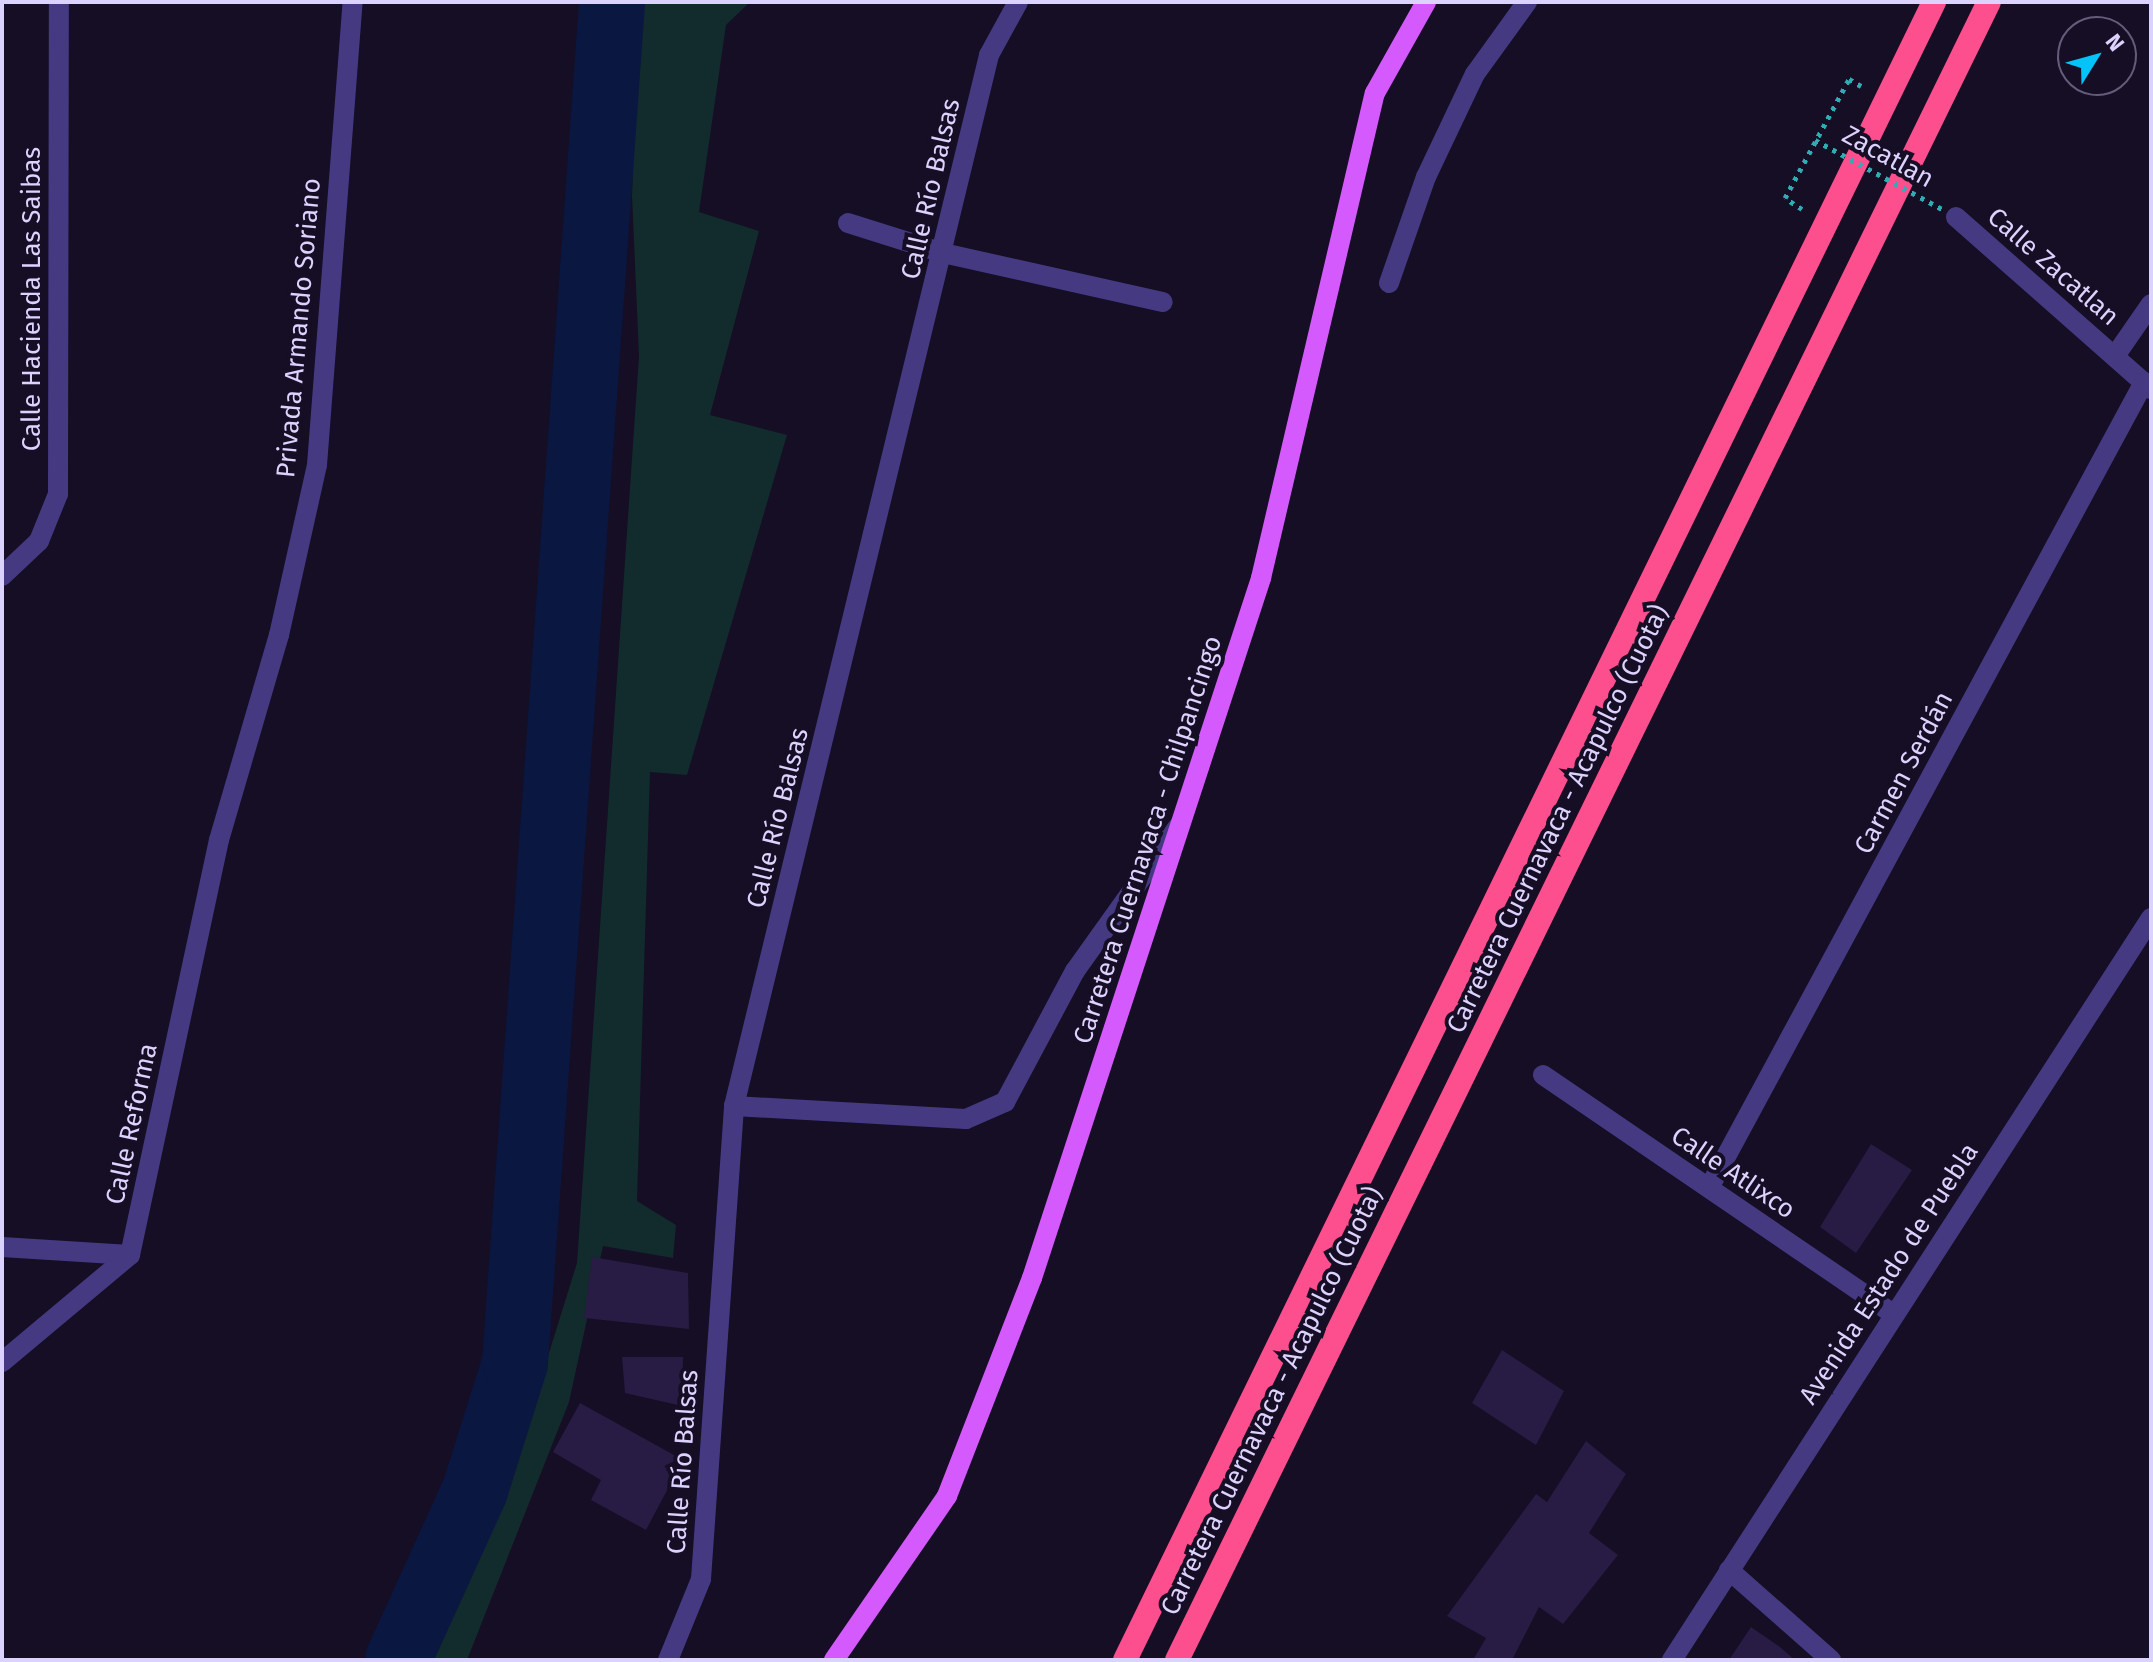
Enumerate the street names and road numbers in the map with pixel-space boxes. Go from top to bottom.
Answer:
street label: Calle Río Balsas [895,96,967,282]
street label: Zacatlan [1837,119,1939,195]
street label: Calle Hacienda Las Saibas [16,147,48,451]
street label: Privada Armando Soriano [270,177,328,479]
street label: Calle Zacatlan [1981,201,2125,333]
street label: Carretera Cuernavaca - Acapulco (Cuota) [1440,600,1676,1038]
street label: Carretera Cuernavaca - Chilpancingo [1067,632,1229,1048]
street label: Carmen Serdán [1848,686,1960,860]
street label: Calle Río Balsas [741,725,815,911]
street label: Calle Reforma [100,1041,164,1207]
street label: Calle Atlixco [1665,1120,1801,1226]
street label: Avenida Estado de Puebla [1793,1138,1985,1410]
street label: Carretera Cuernavaca - Acapulco (Cuota) [1154,1182,1390,1620]
street label: Calle Río Balsas [661,1369,705,1555]

